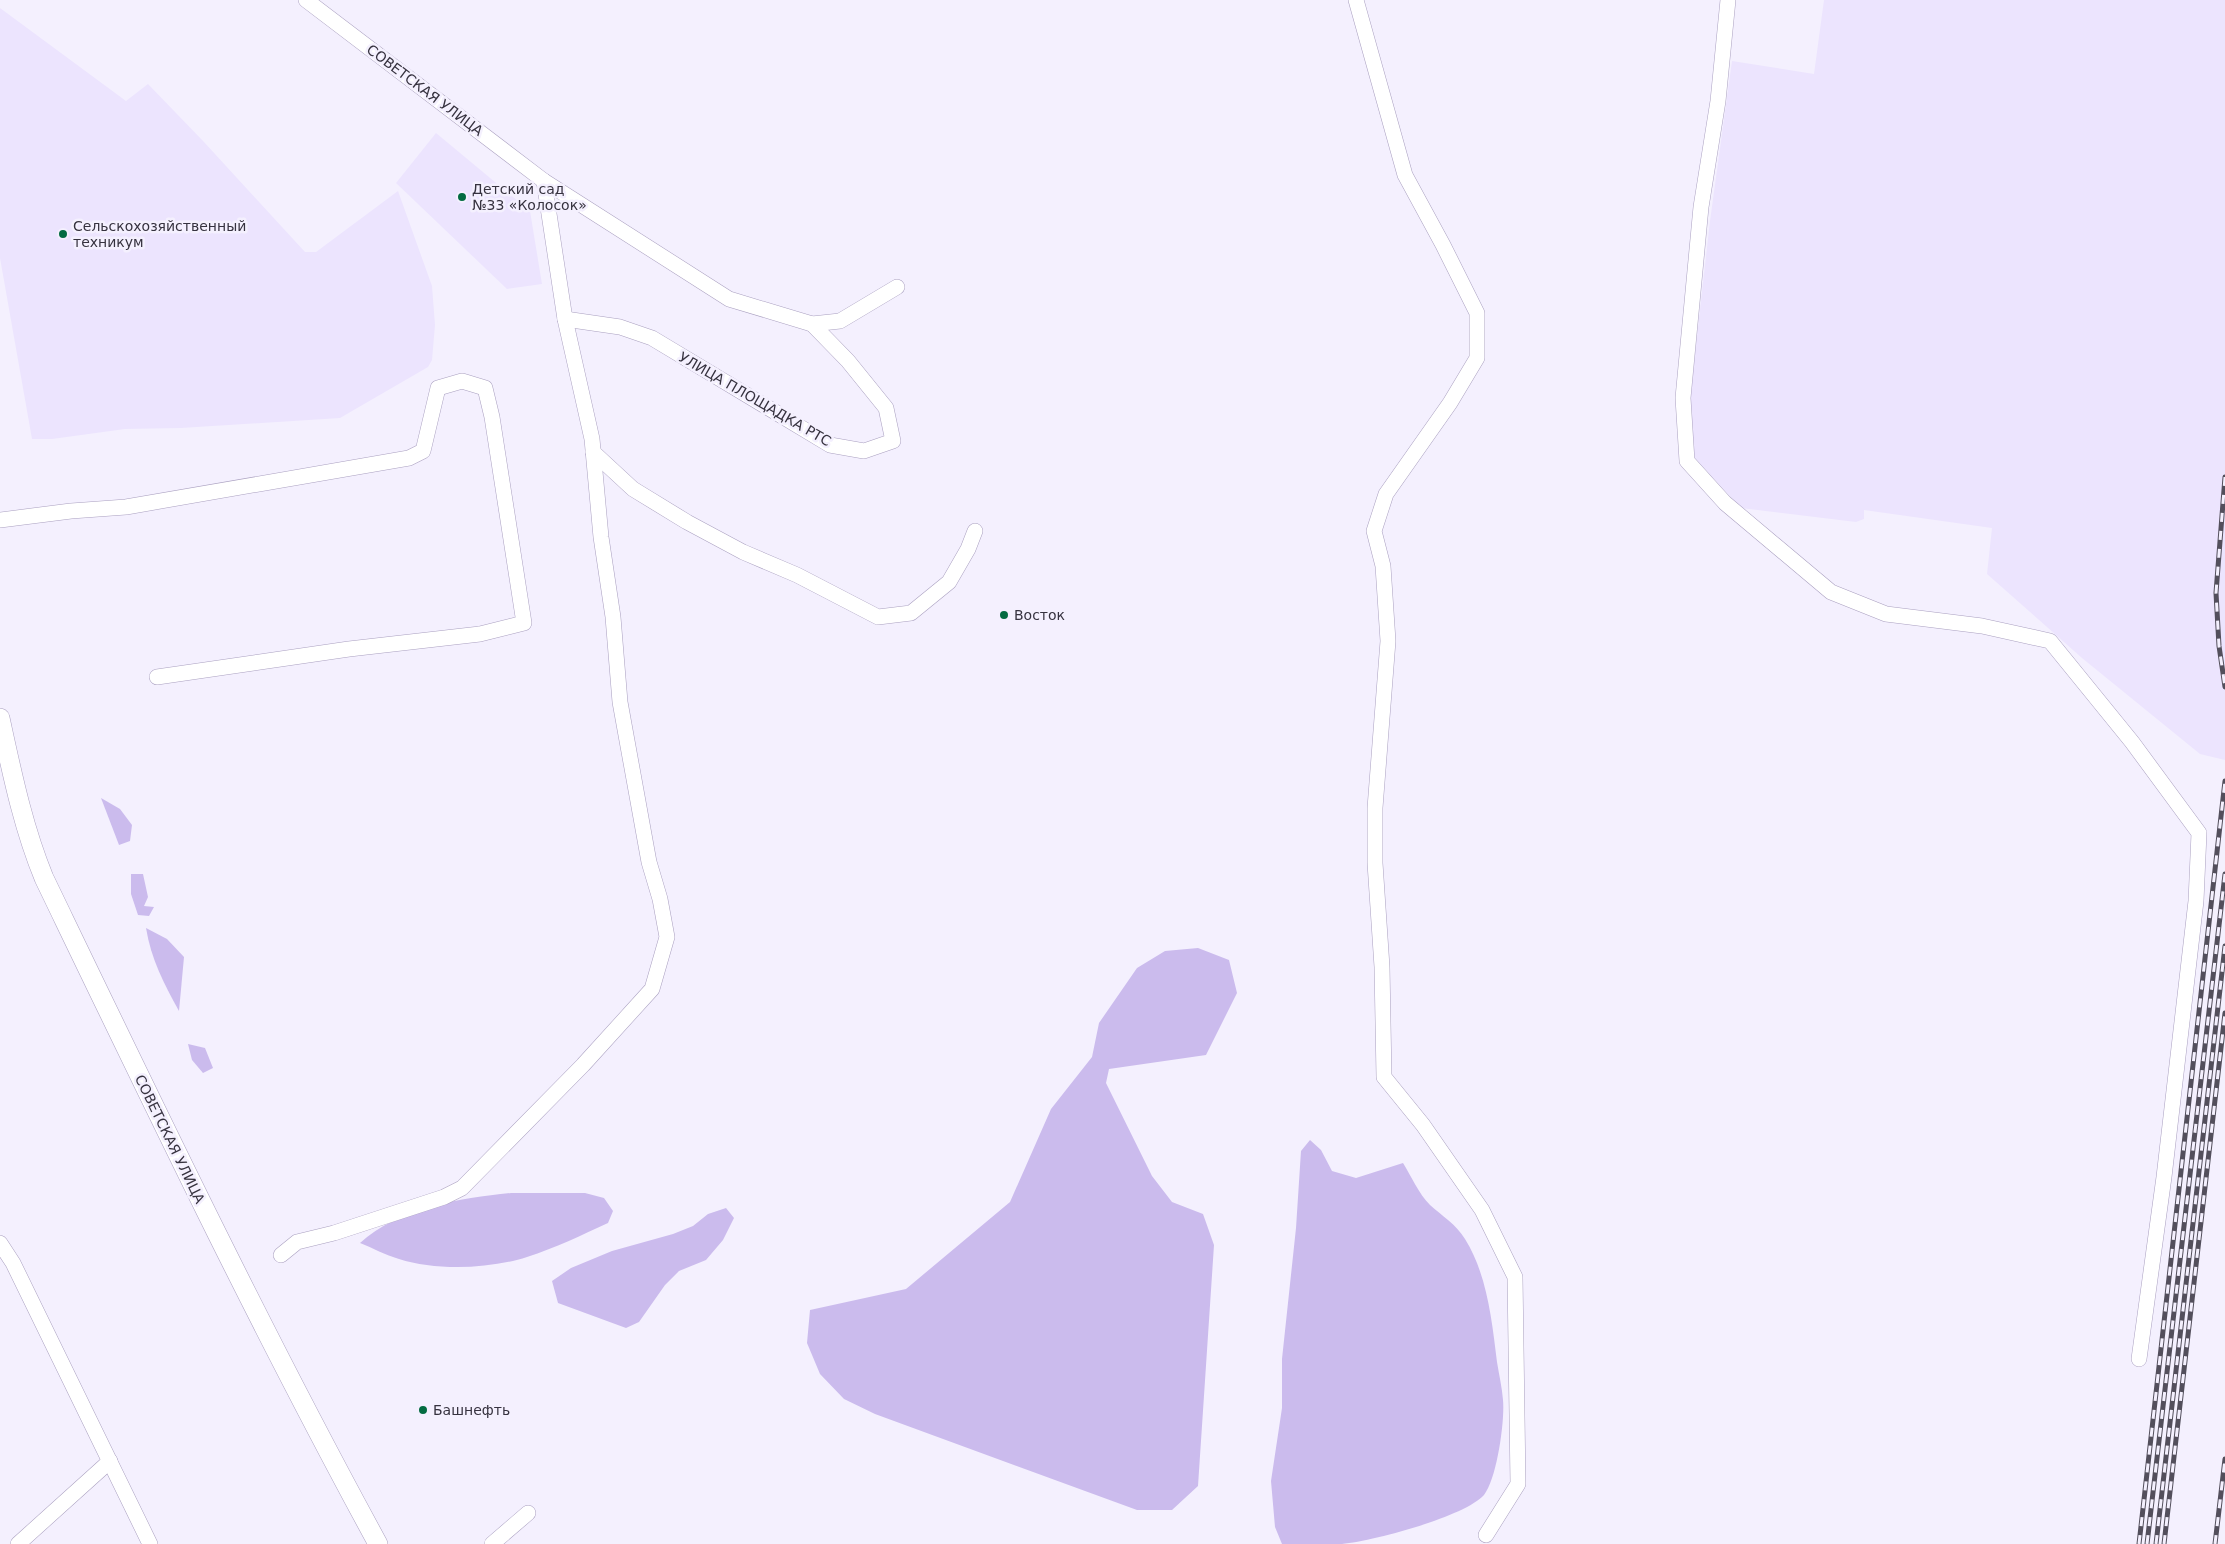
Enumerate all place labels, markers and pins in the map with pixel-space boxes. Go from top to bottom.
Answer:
place label: Детский сад №33 «Колосок» [472,181,587,213]
marker: Детский сад №33 «Колосок» [456,191,468,203]
place label: Сельскохозяйственный техникум [73,218,246,250]
marker: Сельскохозяйственный техникум [57,228,69,240]
place label: Восток [1014,607,1065,623]
marker: Восток [998,609,1010,621]
place label: Башнефть [433,1402,510,1418]
marker: Башнефть [417,1404,429,1416]

